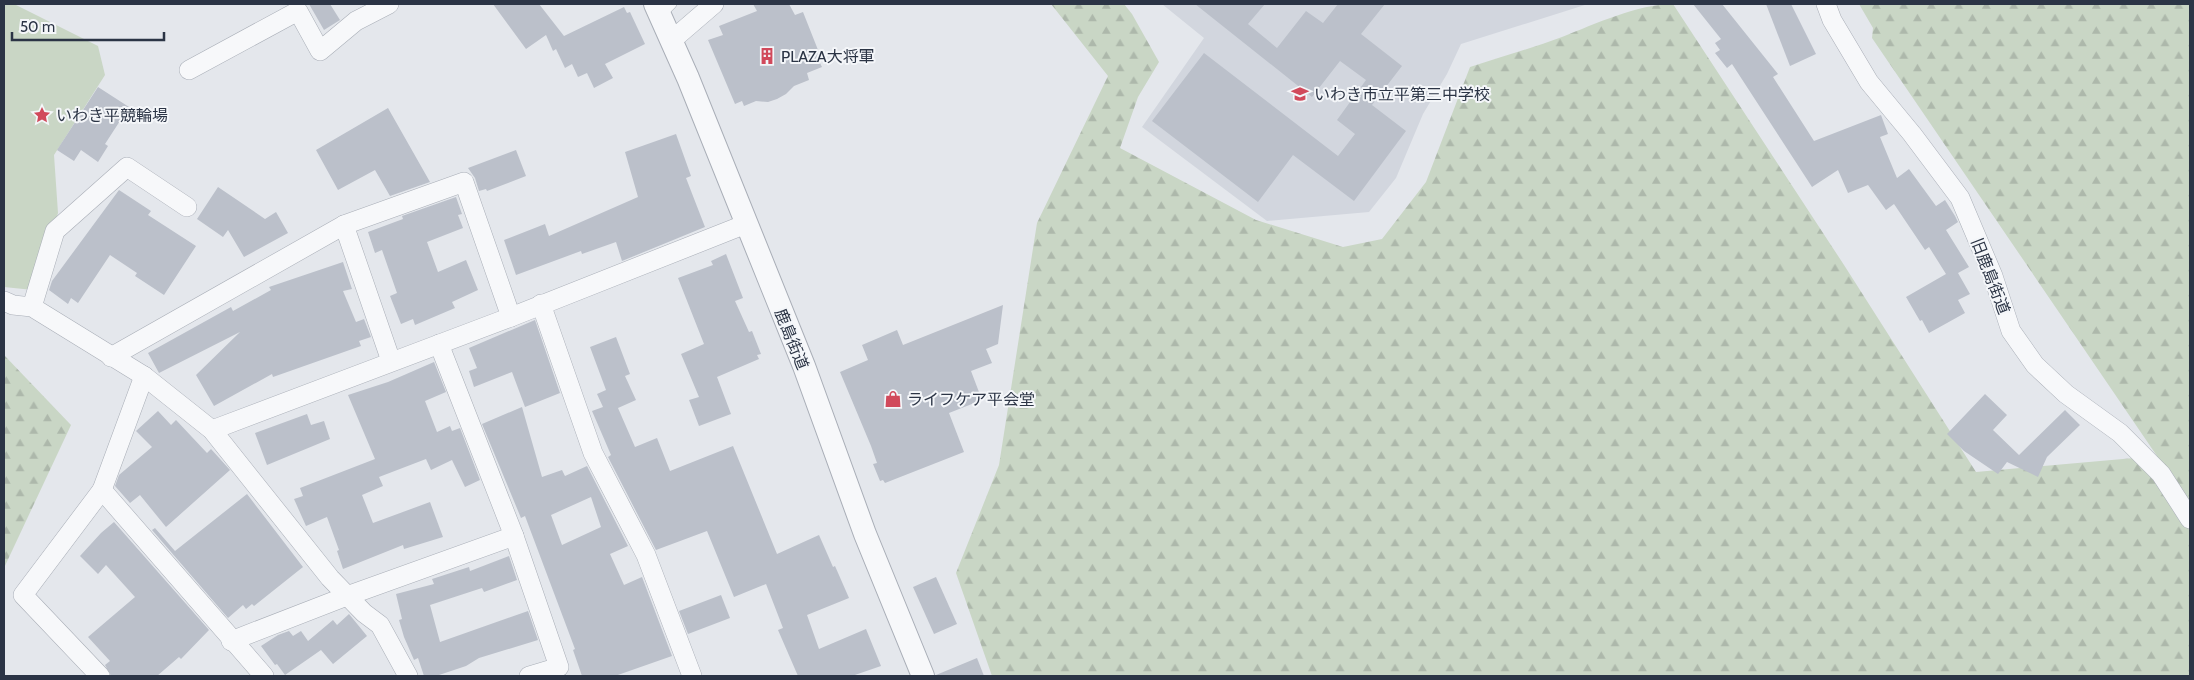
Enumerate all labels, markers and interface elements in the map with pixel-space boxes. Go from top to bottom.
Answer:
scale bar [12,10,165,42]
text: 50 m [20,18,55,36]
building icon: PLAZA大将軍 [757,46,777,66]
place label: PLAZA大将軍 [781,47,875,66]
school or university icon: いわき市立平第三中学校 [1290,84,1310,104]
place label: いわき市立平第三中学校 [1314,85,1490,104]
place icon: いわき平競輪場 [32,105,52,125]
place label: いわき平競輪場 [56,106,168,125]
street label: 旧鹿島街道 [1967,235,2014,317]
street label: 鹿島街道 [771,306,812,372]
shop icon: ライフケア平会堂 [883,389,903,409]
place label: ライフケア平会堂 [907,390,1035,409]

